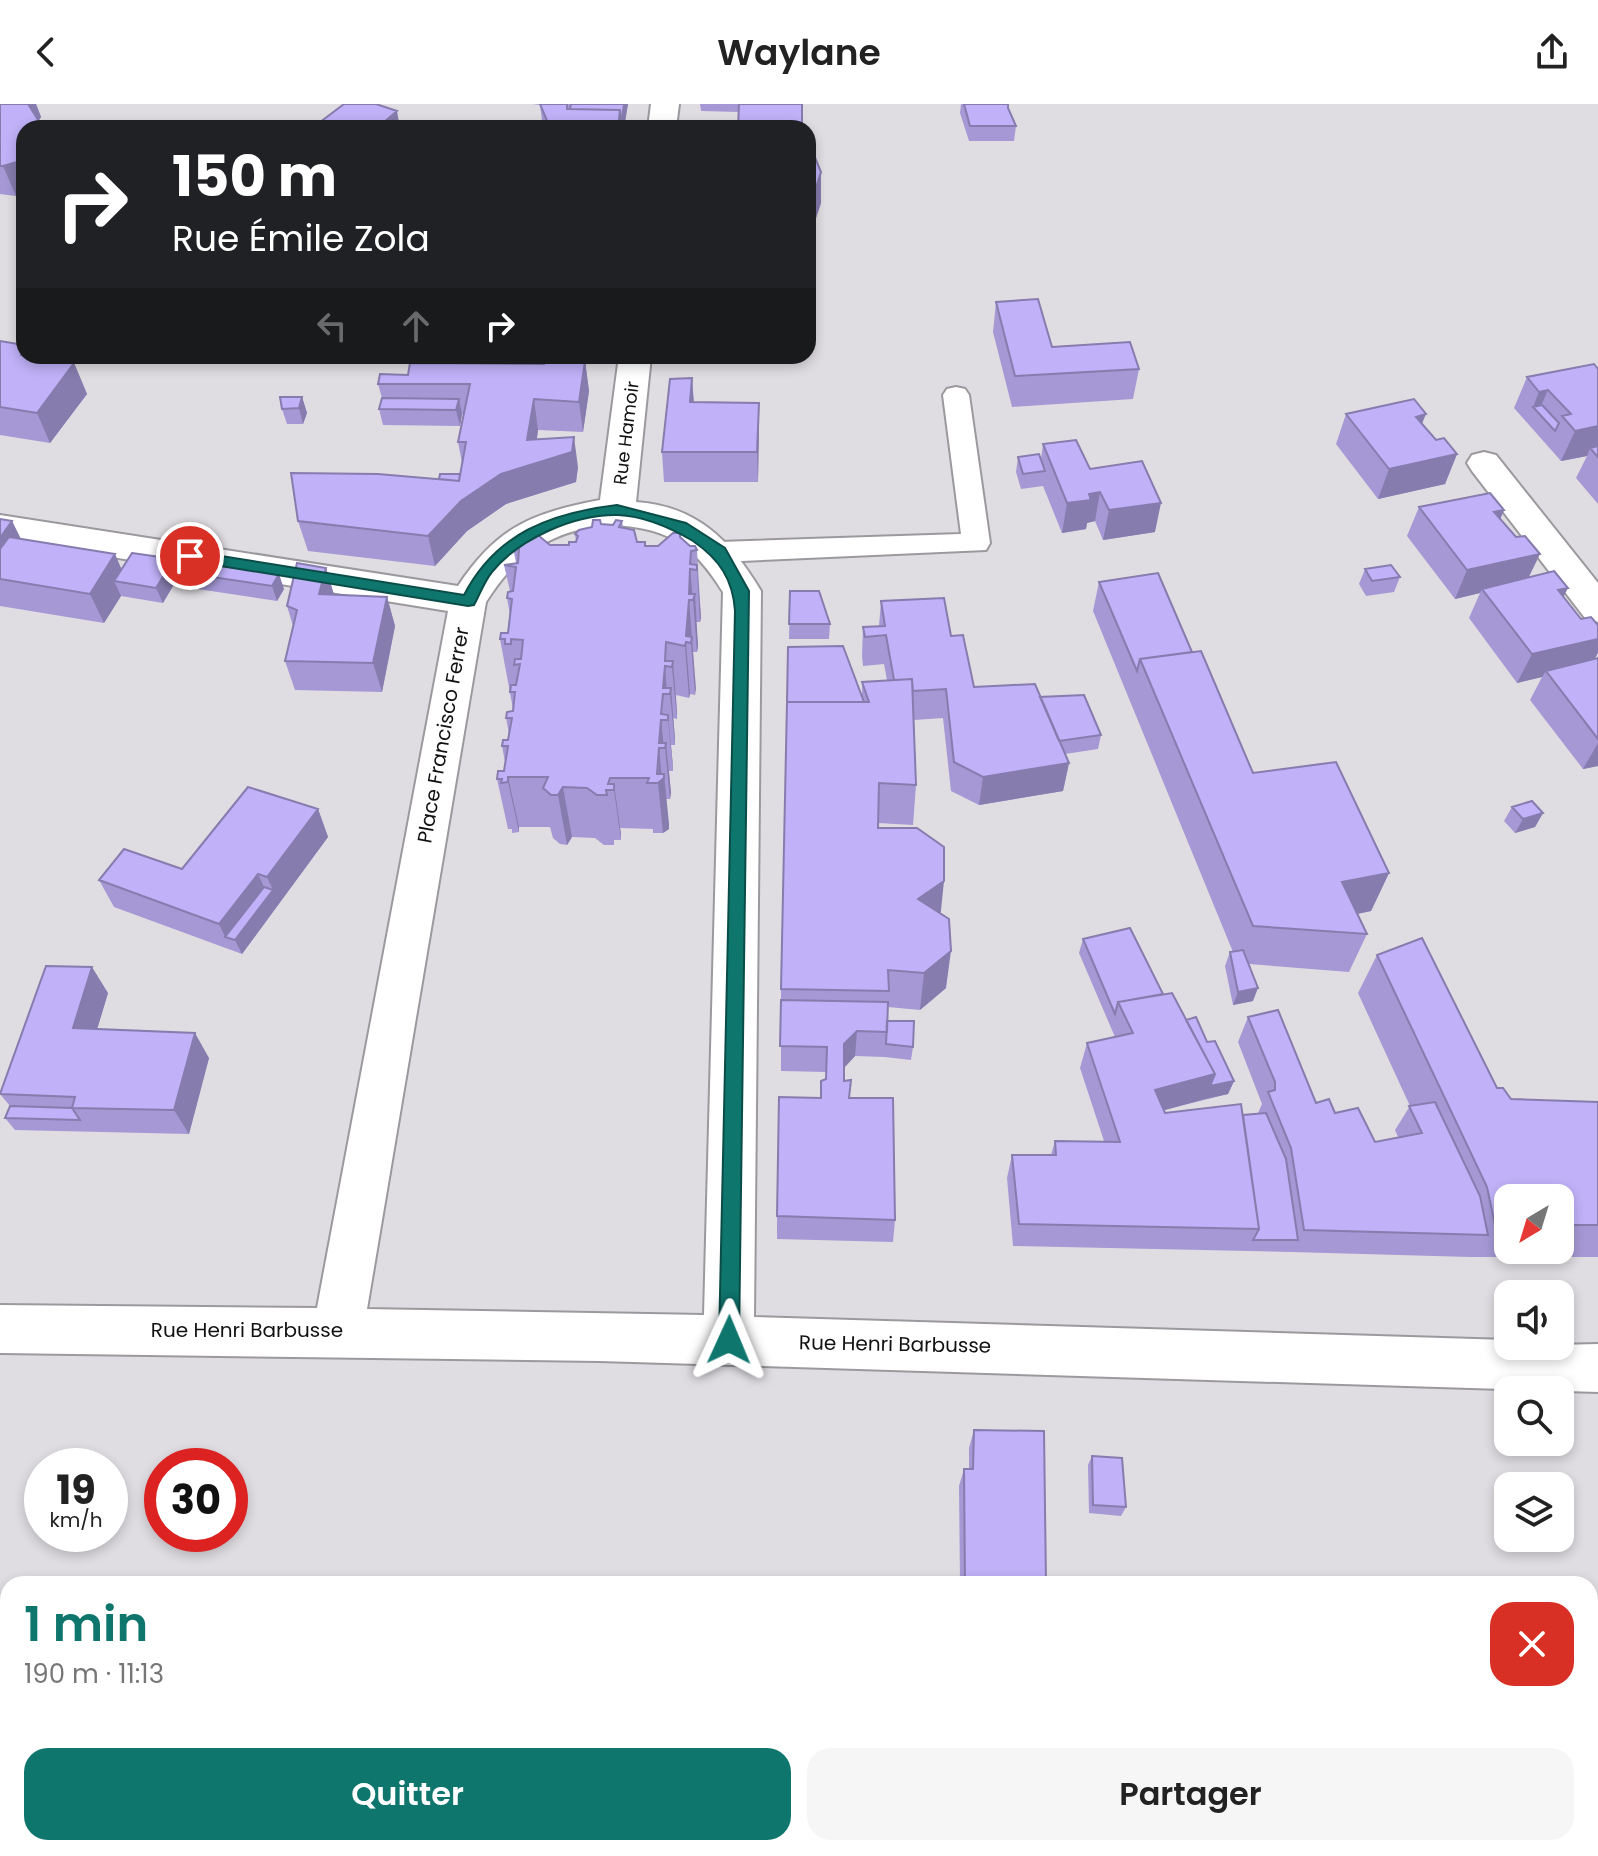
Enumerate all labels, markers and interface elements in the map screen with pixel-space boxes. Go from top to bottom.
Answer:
text: Waylane [717,27,881,78]
icon: back [24,30,68,74]
icon: share [1530,30,1574,74]
text: 150 m [172,137,337,216]
icon: right [40,152,144,256]
text: Rue Émile Zola [172,213,430,264]
icon: left [310,304,354,348]
icon: ahead [394,304,438,348]
icon: right [478,304,522,348]
street label: Rue Hamoir [607,379,645,486]
pin [156,522,224,590]
icon: arrive [168,534,212,578]
street label: Place Francisco Ferrer [410,625,476,845]
north arrow [1494,1184,1574,1264]
map controls [1494,1184,1574,1552]
button: sound [1494,1280,1574,1360]
position arrow [687,1298,771,1382]
street label: Rue Henri Barbusse [151,1316,343,1344]
street label: Rue Henri Barbusse [799,1328,991,1360]
button: search [1494,1376,1574,1456]
speed limit sign: 30 [144,1448,248,1552]
text: 19 [56,1462,96,1518]
button: layers [1494,1472,1574,1552]
text: km/h [49,1506,103,1534]
text: 1 min [24,1591,148,1658]
button: close [1490,1602,1574,1686]
text: 190 m · 11:13 [24,1656,164,1692]
button: Quitter [24,1748,791,1840]
button: Partager [807,1748,1574,1840]

